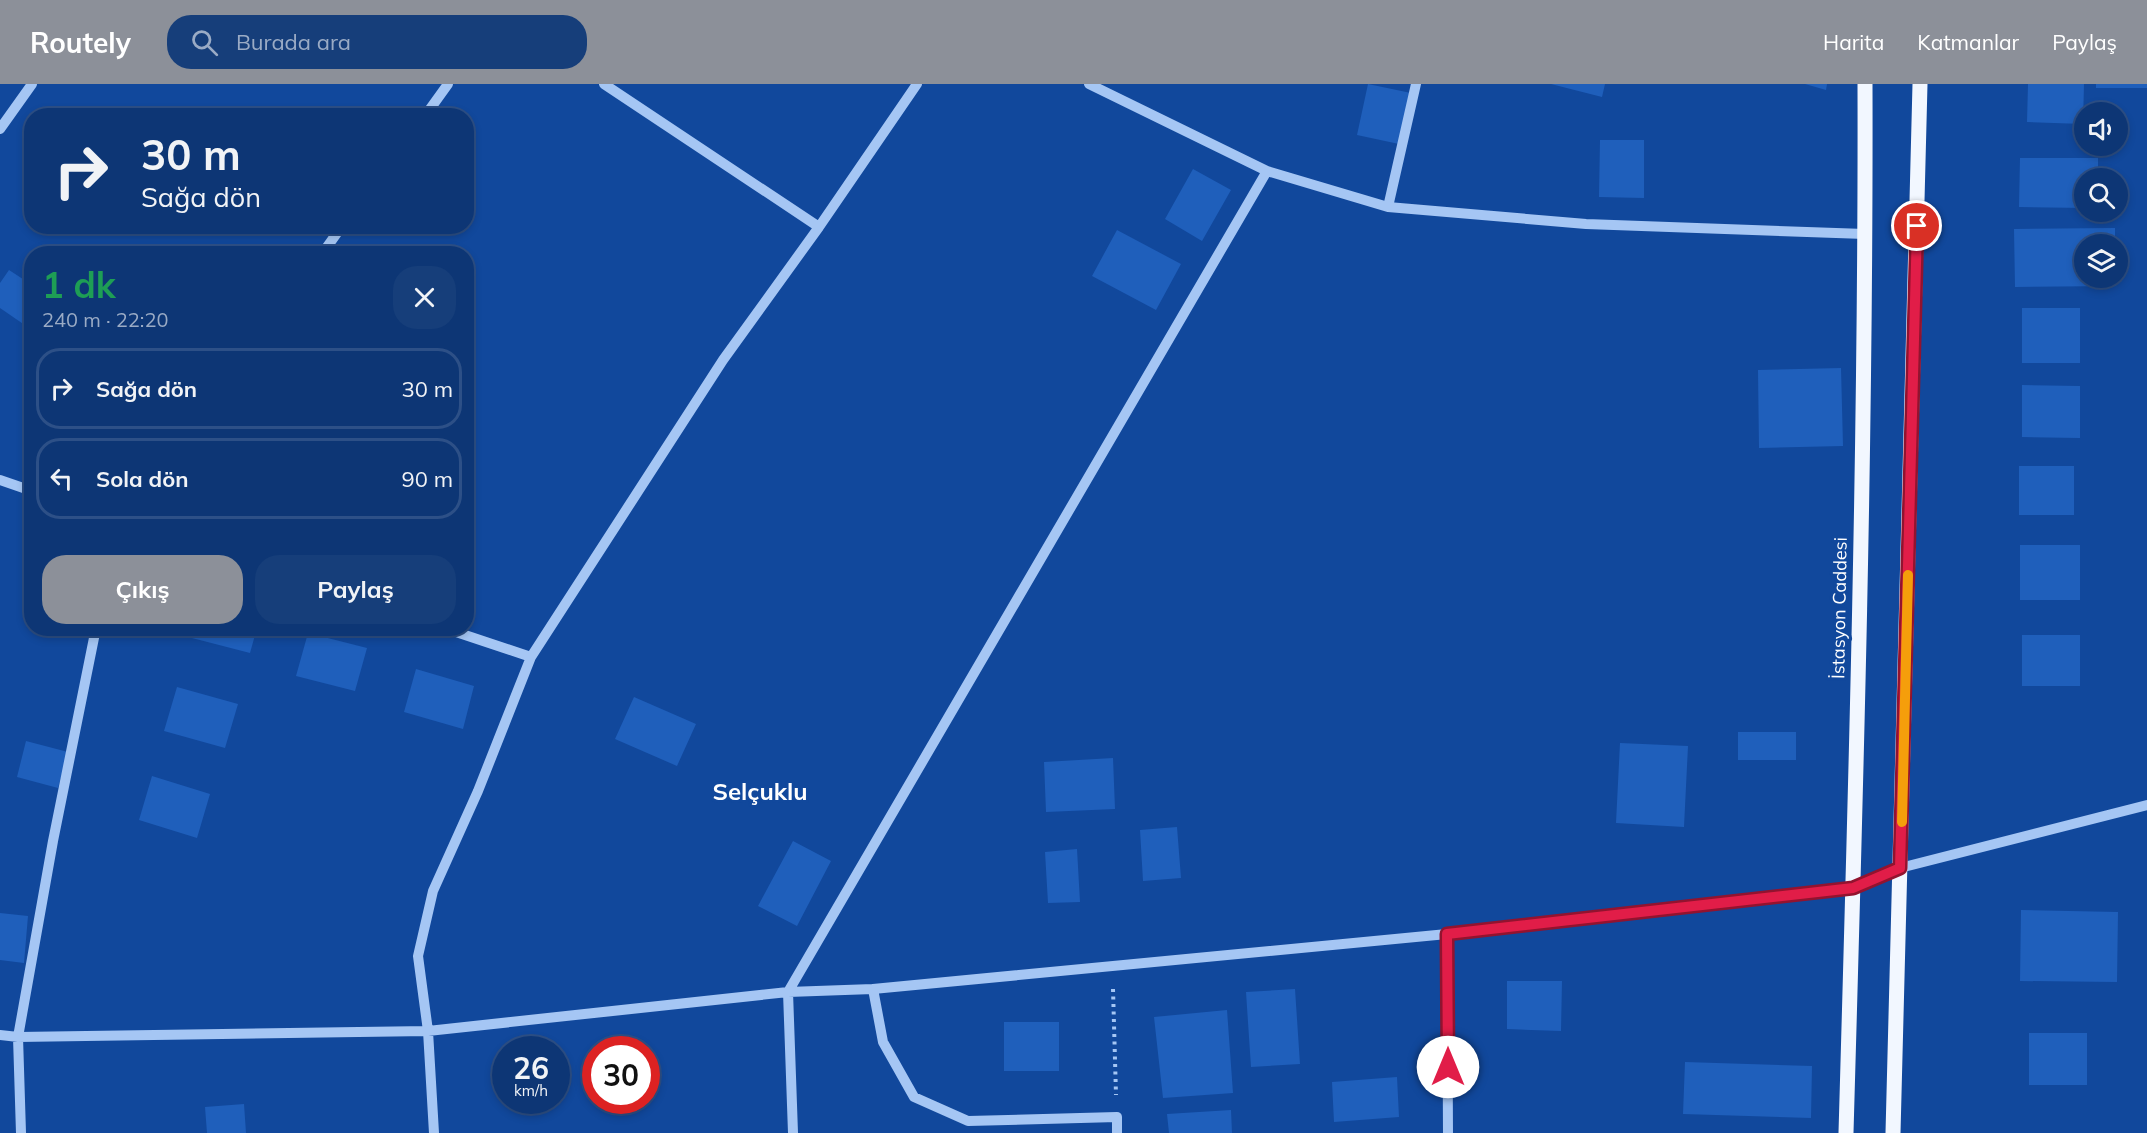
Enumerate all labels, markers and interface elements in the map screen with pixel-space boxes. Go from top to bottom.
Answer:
search box [167,15,587,69]
text: Routely [30,25,131,60]
icon: search [188,26,221,59]
text: Burada ara [236,28,351,56]
text: Harita [1823,29,1884,55]
text: Katmanlar [1917,29,2019,55]
text: Paylaş [2052,29,2117,55]
map controls [2074,102,2128,288]
button: sound [2074,102,2128,156]
text: 30 m [141,128,241,181]
icon: right [42,132,120,210]
button: search [2074,168,2128,222]
text: Sağa dön [141,180,261,214]
pin [1891,200,1942,251]
icon: arrive [1900,209,1933,242]
button: layers [2074,234,2128,288]
text: 1 dk [42,262,116,307]
button: close [393,266,456,329]
text: 240 m · 22:20 [42,307,168,332]
icon: right [45,372,78,405]
text: Sağa dön [96,375,197,403]
text: 30 m [402,375,453,403]
icon: left [45,462,78,495]
text: Sola dön [96,465,189,493]
text: 90 m [402,465,453,493]
street label: İstasyon Caddesi [1826,537,1852,679]
button: Çıkış [42,555,243,624]
button: Paylaş [255,555,456,624]
district label: Selçuklu [712,776,808,806]
position arrow [1416,1035,1480,1099]
speed limit sign: 30 [582,1036,660,1114]
text: 26 [513,1049,549,1087]
text: km/h [514,1081,548,1100]

